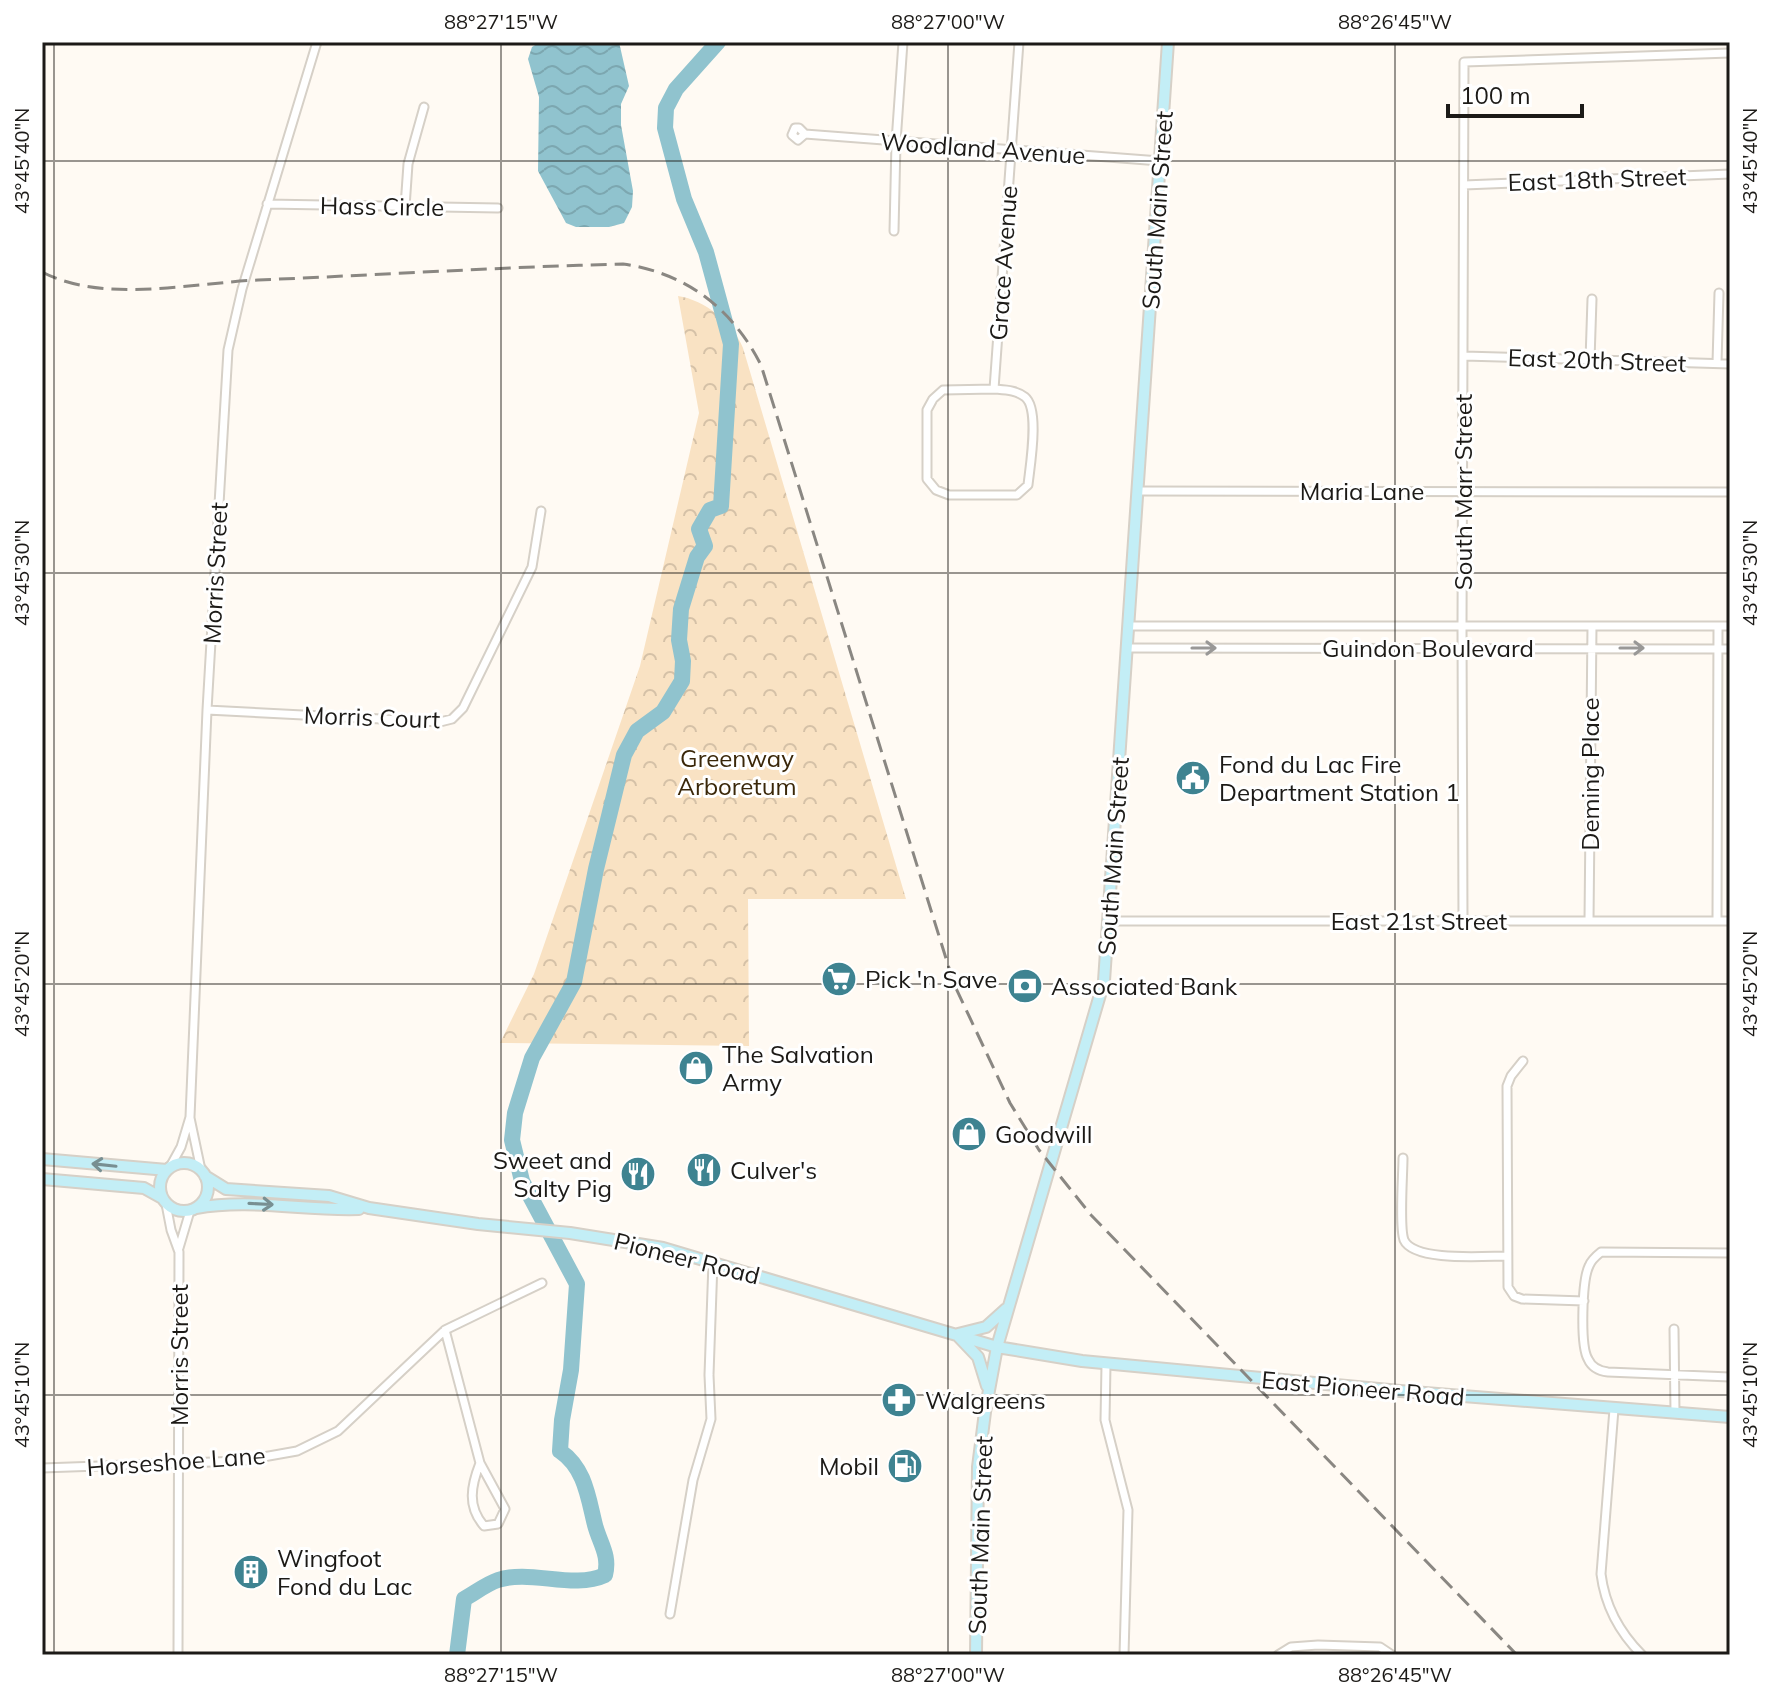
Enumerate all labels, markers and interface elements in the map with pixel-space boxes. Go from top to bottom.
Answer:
text: 88°27'15"W [444,9,558,34]
text: 88°27'00"W [891,9,1005,34]
text: 88°26'45"W [1338,9,1452,34]
scale bar [1448,68,1582,118]
text: 100 m [1460,80,1531,110]
text: 43°45'40"N [9,108,34,214]
text: 43°45'40"N [1737,108,1762,214]
street label: South Main Street [1135,110,1179,310]
street label: Woodland Avenue [879,126,1087,170]
street label: East 18th Street [1507,161,1687,197]
street label: Grace Avenue [983,185,1023,341]
street label: Hass Circle [320,190,444,222]
street label: East 20th Street [1507,342,1687,378]
street label: South Marr Street [1448,394,1478,590]
street label: Maria Lane [1300,476,1424,506]
street label: Morris Street [196,501,234,645]
text: 43°45'30"N [9,520,34,626]
text: 43°45'30"N [1737,520,1762,626]
street label: Guindon Boulevard [1322,633,1534,663]
one-way arrow [1190,640,1217,656]
one-way arrow [1618,640,1645,656]
street label: Deming Place [1575,698,1605,851]
street label: Morris Court [303,700,441,734]
park label: Greenway Arboretum [677,743,797,801]
place label: Fond du Lac Fire Department Station 1 [1219,749,1460,807]
street label: South Main Street [1091,756,1135,956]
public building icon: Fond du Lac Fire Department Station 1 [1174,759,1212,797]
street label: East 21st Street [1331,906,1507,936]
text: 43°45'20"N [9,931,34,1037]
text: 43°45'20"N [1737,931,1762,1037]
supermarket icon: Pick 'n Save [820,960,858,998]
place label: Pick 'n Save [865,964,997,994]
bank icon: Associated Bank [1006,967,1044,1005]
place label: Associated Bank [1051,971,1238,1001]
place label: The Salvation Army [722,1039,874,1097]
shop icon: The Salvation Army [677,1049,715,1087]
shop icon: Goodwill [950,1115,988,1153]
place label: Goodwill [995,1119,1092,1149]
place label: Sweet and Salty Pig [493,1145,612,1203]
restaurant icon: Culver's [685,1151,723,1189]
restaurant icon: Sweet and Salty Pig [619,1155,657,1193]
place label: Culver's [730,1155,817,1185]
one-way arrow [92,1158,118,1173]
one-way arrow [247,1197,274,1212]
street label: Pioneer Road [611,1225,763,1291]
street label: Morris Street [164,1284,194,1426]
text: 43°45'10"N [9,1342,34,1448]
text: 43°45'10"N [1737,1342,1762,1448]
street label: East Pioneer Road [1260,1364,1466,1412]
pharmacy icon: Walgreens [880,1381,918,1419]
place label: Walgreens [925,1385,1046,1415]
street label: South Main Street [962,1435,998,1635]
street label: Horseshoe Lane [86,1440,266,1482]
fuel station icon: Mobil [886,1447,924,1485]
place label: Mobil [819,1451,879,1481]
place label: Wingfoot Fond du Lac [277,1543,412,1601]
building icon: Wingfoot Fond du Lac [232,1553,270,1591]
text: 88°27'15"W [444,1662,558,1687]
text: 88°27'00"W [891,1662,1005,1687]
text: 88°26'45"W [1338,1662,1452,1687]

